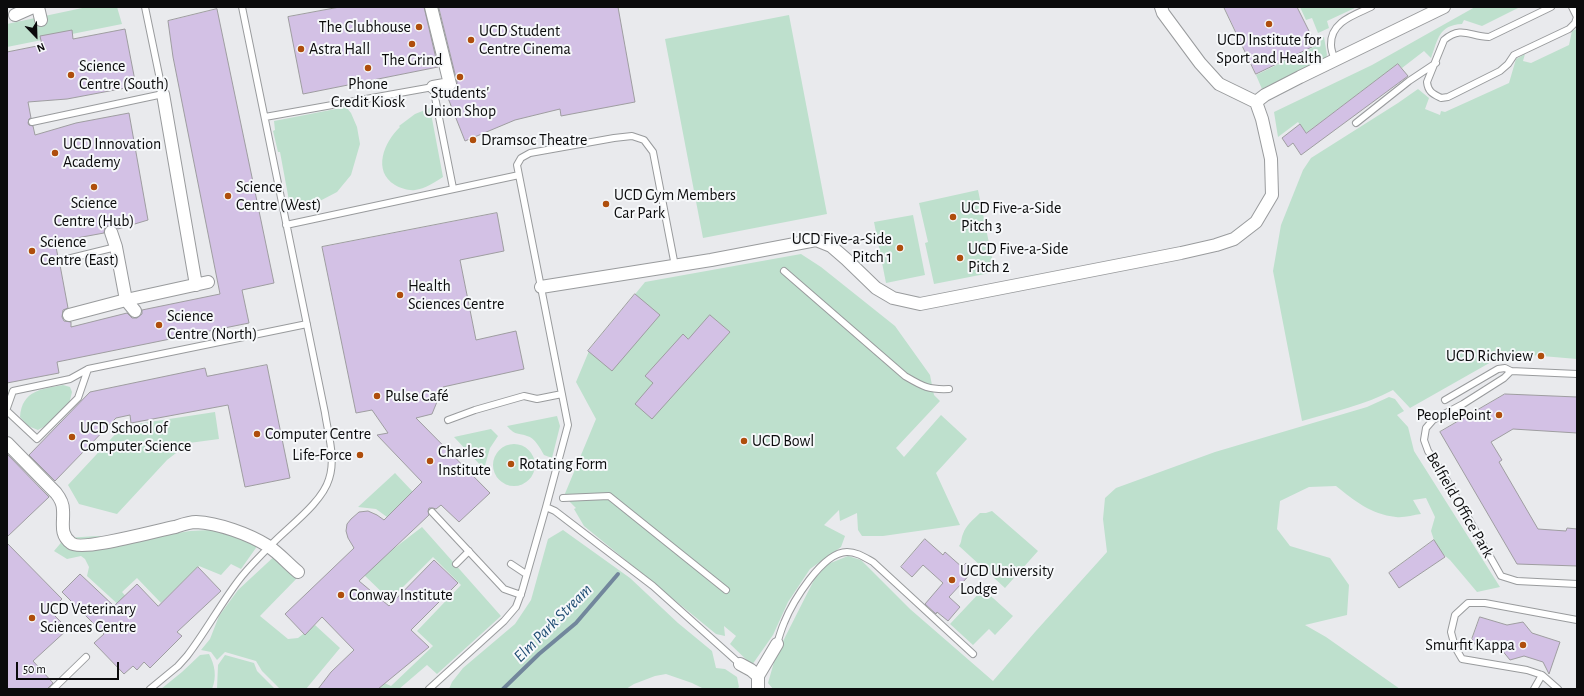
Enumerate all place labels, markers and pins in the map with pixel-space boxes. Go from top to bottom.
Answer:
place label: The Clubhouse [319,17,411,37]
marker: UCD Institute for Sport and Health [1264,19,1274,29]
place label: UCD Student Centre Cinema [479,21,571,59]
marker: The Clubhouse [414,22,424,32]
place label: UCD Institute for Sport and Health [1216,30,1322,68]
marker: UCD Student Centre Cinema [466,35,476,45]
place label: Astra Hall [309,39,370,59]
marker: The Grind [407,39,417,49]
marker: Astra Hall [296,44,306,54]
place label: The Grind [382,50,442,70]
place label: Science Centre (South) [79,56,169,94]
marker: Phone Credit Kiosk [363,63,373,73]
marker: Science Centre (South) [66,70,76,80]
marker: Students' Union Shop [455,72,465,82]
place label: Phone Credit Kiosk [331,74,405,112]
place label: Students' Union Shop [424,83,496,121]
place label: Dramsoc Theatre [481,130,587,150]
place label: UCD Innovation Academy [63,134,161,172]
marker: Dramsoc Theatre [468,135,478,145]
marker: UCD Innovation Academy [50,148,60,158]
place label: Science Centre (West) [236,177,321,215]
marker: Science Centre (Hub) [89,182,99,192]
place label: UCD Gym Members Car Park [614,185,736,223]
marker: Science Centre (West) [223,191,233,201]
place label: Science Centre (Hub) [54,193,134,231]
place label: UCD Five-a-Side Pitch 3 [961,198,1061,236]
marker: UCD Gym Members Car Park [601,199,611,209]
marker: UCD Five-a-Side Pitch 3 [948,212,958,222]
place label: UCD Five-a-Side Pitch 1 [792,229,892,267]
place label: Science Centre (East) [40,232,119,270]
place label: UCD Five-a-Side Pitch 2 [968,239,1068,277]
marker: UCD Five-a-Side Pitch 1 [895,243,905,253]
marker: Science Centre (East) [27,246,37,256]
marker: UCD Five-a-Side Pitch 2 [955,253,965,263]
place label: Health Sciences Centre [408,276,504,314]
marker: Health Sciences Centre [395,290,405,300]
place label: Science Centre (North) [167,306,257,344]
marker: Science Centre (North) [154,320,164,330]
place label: UCD Richview [1446,346,1533,366]
marker: UCD Richview [1536,351,1546,361]
place label: Pulse Café [385,386,449,406]
marker: Pulse Café [372,391,382,401]
place label: PeoplePoint [1416,405,1491,425]
marker: PeoplePoint [1494,410,1504,420]
place label: UCD School of Computer Science [80,418,191,456]
place label: Computer Centre [265,424,371,444]
marker: Computer Centre [252,429,262,439]
place label: UCD Bowl [752,431,814,451]
marker: UCD School of Computer Science [67,432,77,442]
marker: UCD Bowl [739,436,749,446]
place label: Charles Institute [438,442,491,480]
place label: Life-Force [292,445,352,465]
marker: Life-Force [355,450,365,460]
place label: Rotating Form [519,454,607,474]
marker: Charles Institute [425,456,435,466]
marker: Rotating Form [506,459,516,469]
place label: UCD University Lodge [960,561,1054,599]
marker: UCD University Lodge [947,575,957,585]
place label: Conway Institute [349,585,453,605]
marker: Conway Institute [336,590,346,600]
place label: UCD Veterinary Sciences Centre [40,599,136,637]
marker: UCD Veterinary Sciences Centre [27,613,37,623]
place label: Smurfit Kappa [1425,635,1515,655]
marker: Smurfit Kappa [1518,640,1528,650]

